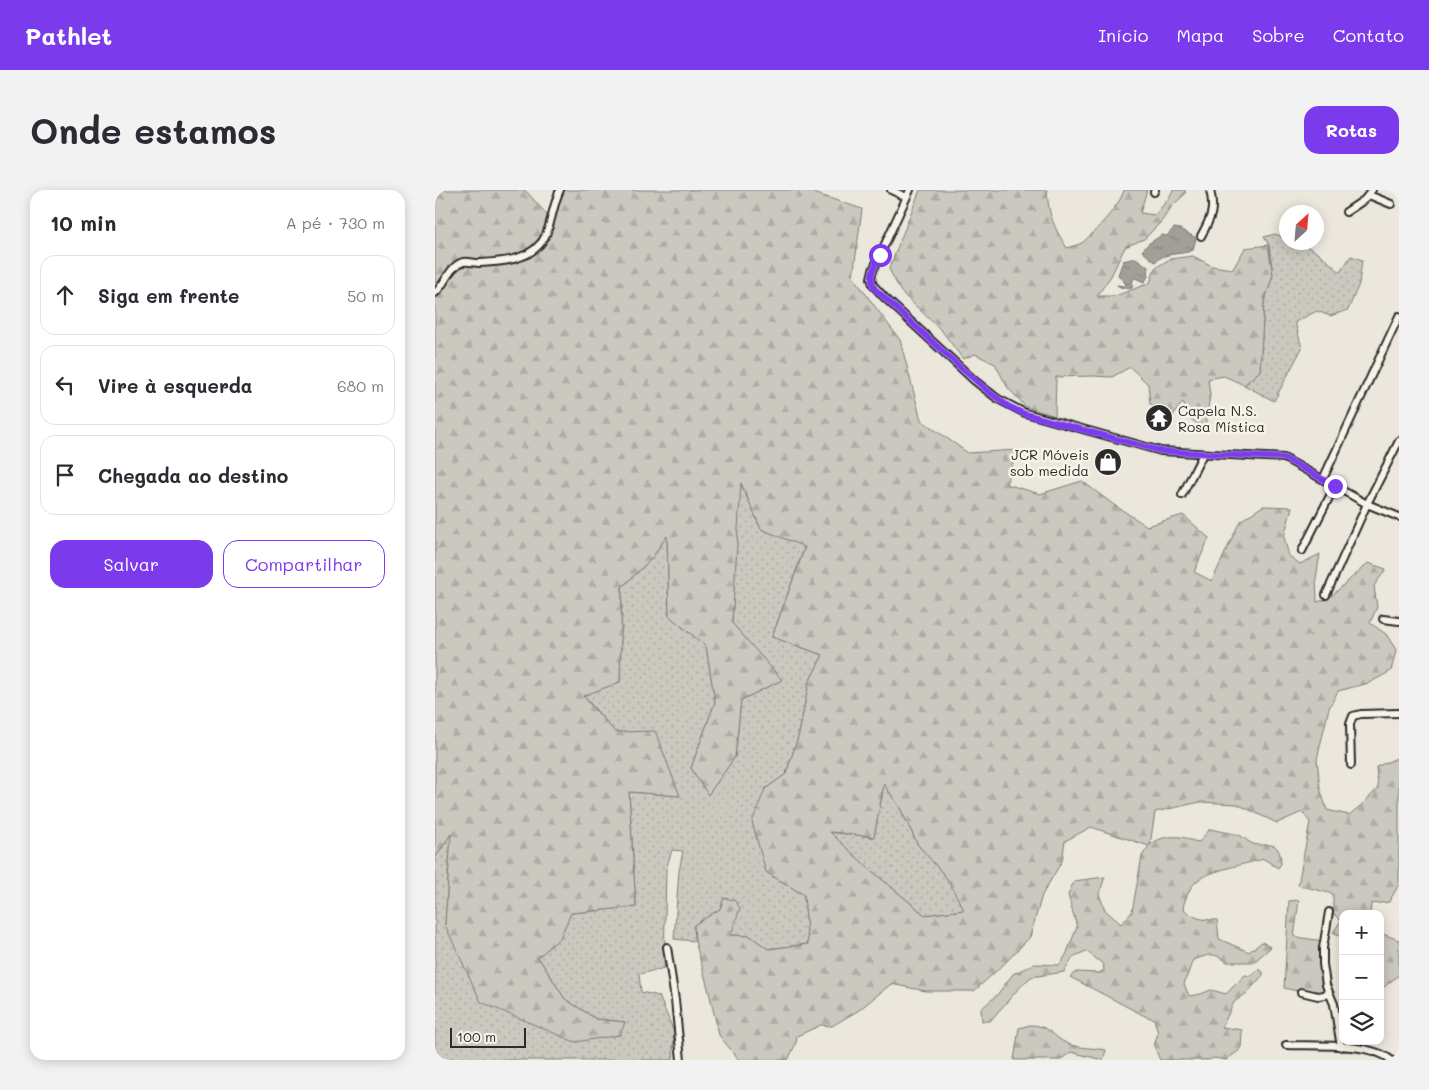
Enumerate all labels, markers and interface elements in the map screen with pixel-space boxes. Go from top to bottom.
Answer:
text: Pathlet [25,20,112,51]
text: Início [1098,23,1148,47]
text: Mapa [1176,23,1224,47]
text: Sobre [1252,23,1305,47]
text: Contato [1333,23,1404,47]
button: Rotas [1304,106,1399,154]
text: Onde estamos [30,107,276,153]
north arrow [1279,205,1324,250]
text: 10 min [50,209,116,236]
text: A pé · 730 m [286,212,385,233]
route start [869,244,892,267]
icon: ahead [51,281,79,309]
text: Siga em frente [98,283,239,308]
text: 50 m [347,285,384,306]
icon: left [51,371,79,399]
text: Vire à esquerda [98,373,253,398]
text: 680 m [337,375,384,396]
place label: Capela N.S. Rosa Mística [1178,401,1265,436]
temple icon: Capela N.S. Rosa Mística [1144,403,1174,433]
place label: JCR Móveis sob medida [1010,445,1089,480]
shop icon: JCR Móveis sob medida [1093,447,1123,477]
icon: arrive [51,461,79,489]
text: Chegada ao destino [98,463,288,488]
route end [1324,475,1347,498]
button: Salvar [50,540,213,588]
button: Compartilhar [223,540,385,588]
map controls [1339,910,1384,1045]
button: + [1339,910,1384,955]
button: − [1339,955,1384,1000]
button: layers [1339,1000,1384,1045]
scale bar [450,1025,526,1048]
text: 100 m [457,1027,496,1046]

